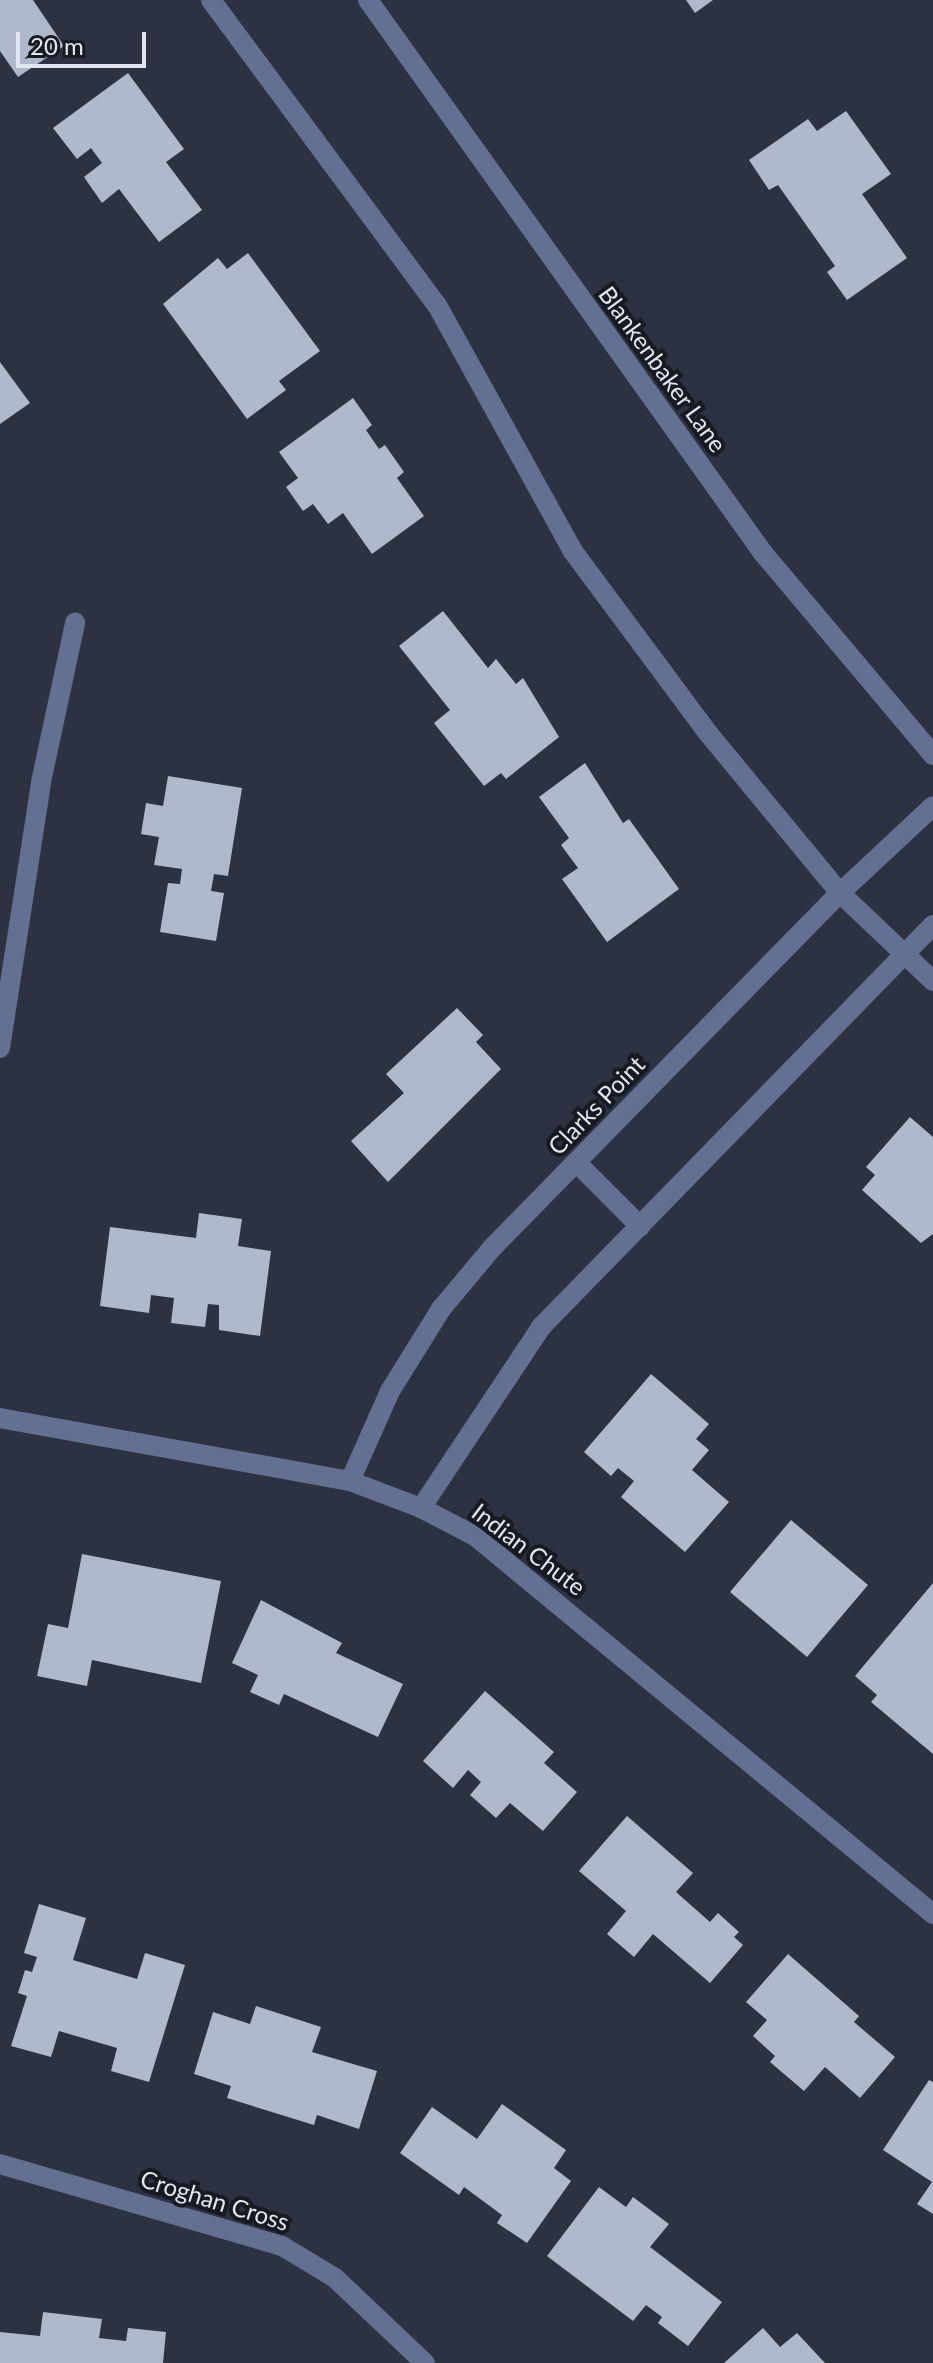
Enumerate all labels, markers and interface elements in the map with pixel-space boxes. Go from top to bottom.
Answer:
scale bar [20,16,150,66]
text: 20 m [30,31,84,60]
street label: Blankenbaker Lane [593,280,733,458]
street label: Clarks Point [542,1050,650,1160]
street label: Indian Chute [467,1497,591,1601]
street label: Croghan Cross [137,2164,293,2236]

